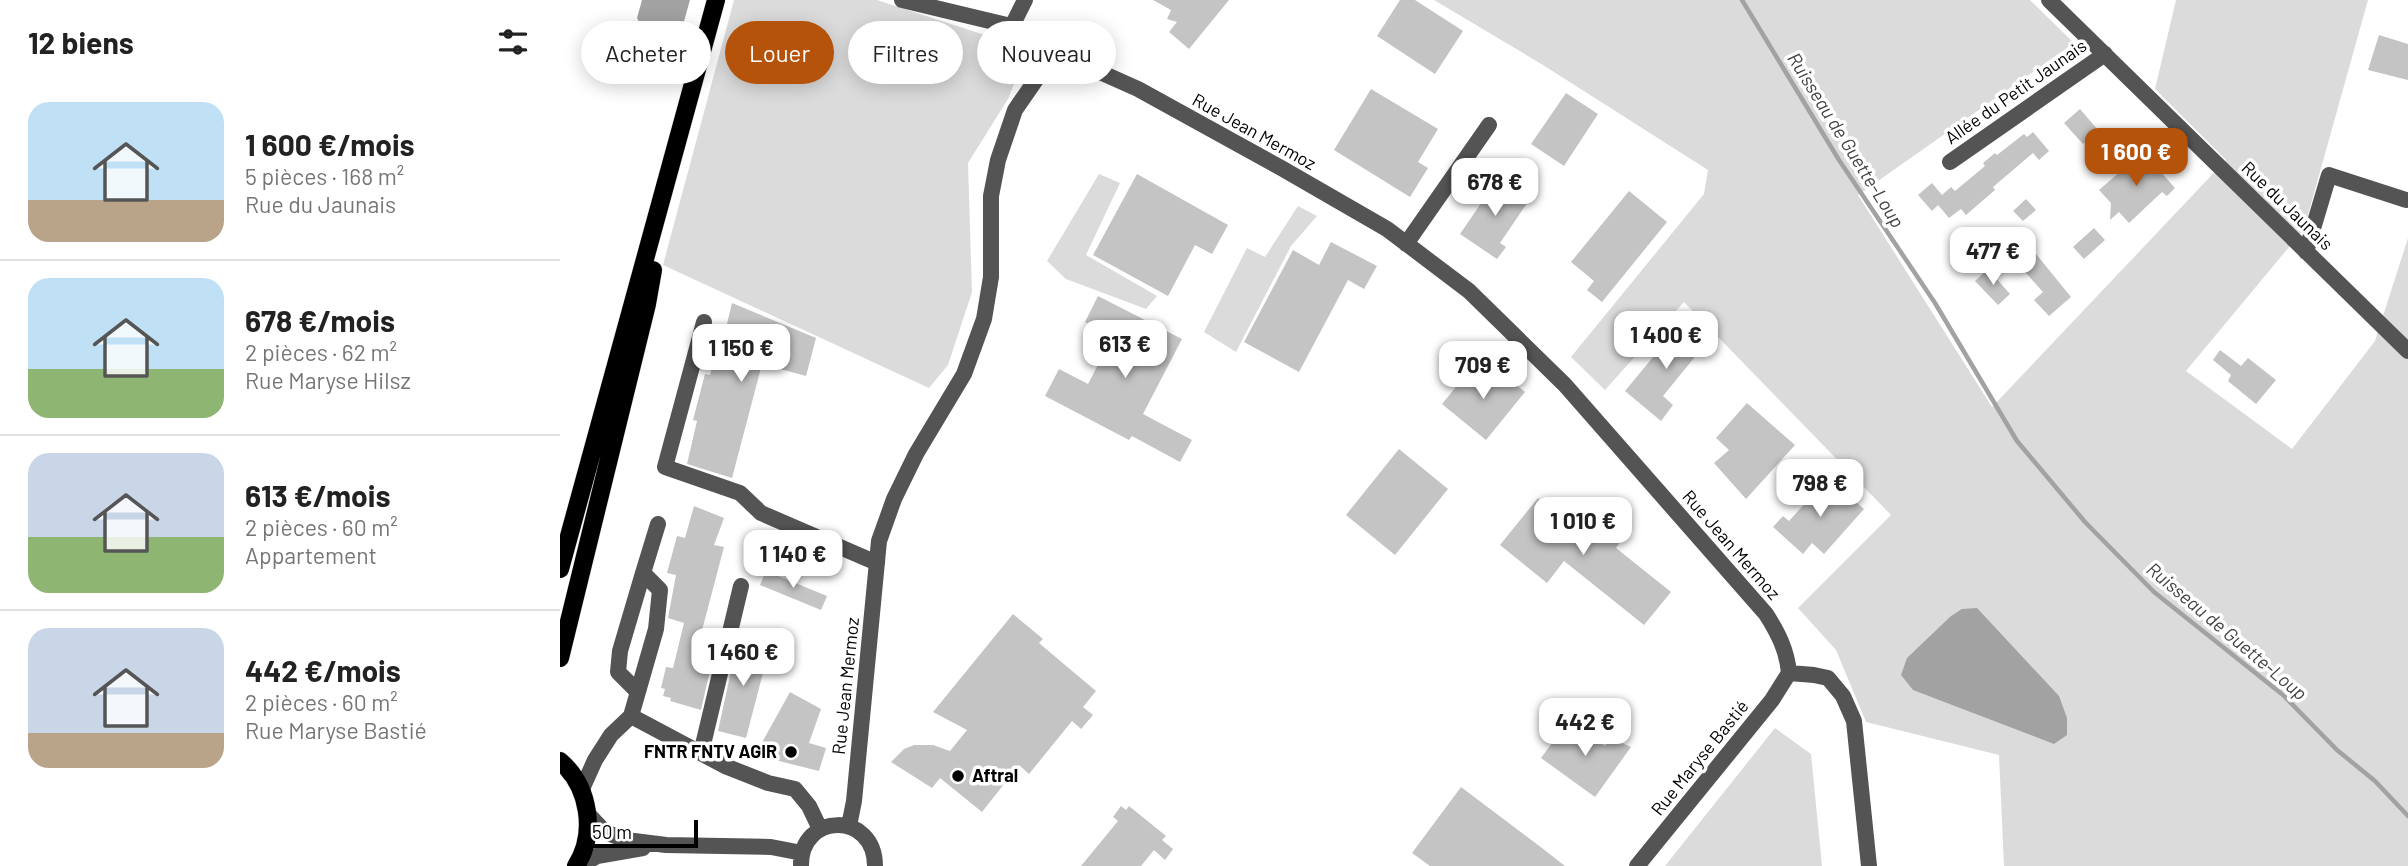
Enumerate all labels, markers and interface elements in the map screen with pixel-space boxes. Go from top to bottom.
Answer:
chip: Acheter [581,21,711,84]
chip: Louer [725,21,834,84]
chip: Filtres [848,21,963,84]
chip: Nouveau [977,21,1116,84]
icon: filters [494,23,532,61]
text: 12 biens [28,24,134,60]
street label: Allée du Petit Jaunais [1940,34,2090,148]
water label: Ruisseau de Guette-Loup [1783,48,1910,231]
street label: Rue Jean Mermoz [1189,88,1320,174]
text: 1 600 €/mois [245,126,415,162]
pin: 1 600 € [2071,128,2201,188]
icon: home [84,130,168,214]
text: 1 600 € [2101,137,2171,165]
street label: Rue du Jaunais [2237,156,2338,254]
pin: 678 € [1446,158,1544,218]
text: 5 pièces · 168 m² [245,162,404,190]
text: 678 € [1467,167,1523,195]
text: Rue du Jaunais [245,190,396,218]
pin: 477 € [1944,228,2042,287]
text: 477 € [1966,236,2020,264]
text: 678 €/mois [245,302,395,338]
icon: home [84,306,168,390]
pin: 1 400 € [1601,312,1731,371]
pin: 613 € [1076,320,1174,380]
text: 1 400 € [1630,320,1702,348]
pin: 1 150 € [676,324,806,384]
text: 613 € [1099,329,1151,357]
text: 1 150 € [708,333,774,361]
text: 2 pièces · 62 m² [245,338,397,366]
pin: 709 € [1434,342,1532,401]
text: 709 € [1455,350,1511,378]
text: Rue Maryse Hilsz [245,366,411,394]
pin: 798 € [1771,460,1869,519]
text: 798 € [1792,468,1848,496]
text: 613 €/mois [245,477,390,513]
icon: home [84,481,168,565]
street label: Rue Jean Mermoz [1678,485,1785,604]
pin: 1 010 € [1518,498,1648,557]
text: 1 010 € [1550,506,1616,534]
text: 2 pièces · 60 m² [245,513,398,541]
pin: 1 140 € [728,530,858,590]
text: 1 140 € [759,539,827,567]
text: Appartement [245,541,377,569]
water label: Ruisseau de Guette-Loup [2143,557,2312,704]
street label: Rue Jean Mermoz [827,616,863,756]
pin: 1 460 € [678,628,808,688]
text: 1 460 € [707,637,779,665]
text: 442 €/mois [245,652,401,688]
icon: home [84,656,168,740]
text: 2 pièces · 60 m² [245,688,398,716]
street label: Rue Maryse Bastié [1646,695,1753,820]
pin: 442 € [1536,698,1634,758]
text: 442 € [1555,707,1615,735]
text: Rue Maryse Bastié [245,716,427,744]
place label: FNTR FNTV AGIR [644,740,777,762]
marker: FNTR FNTV AGIR [783,744,799,760]
place label: Aftral [972,764,1018,786]
marker: Aftral [950,768,966,784]
scale bar [581,817,698,849]
text: 50 m [592,820,632,843]

